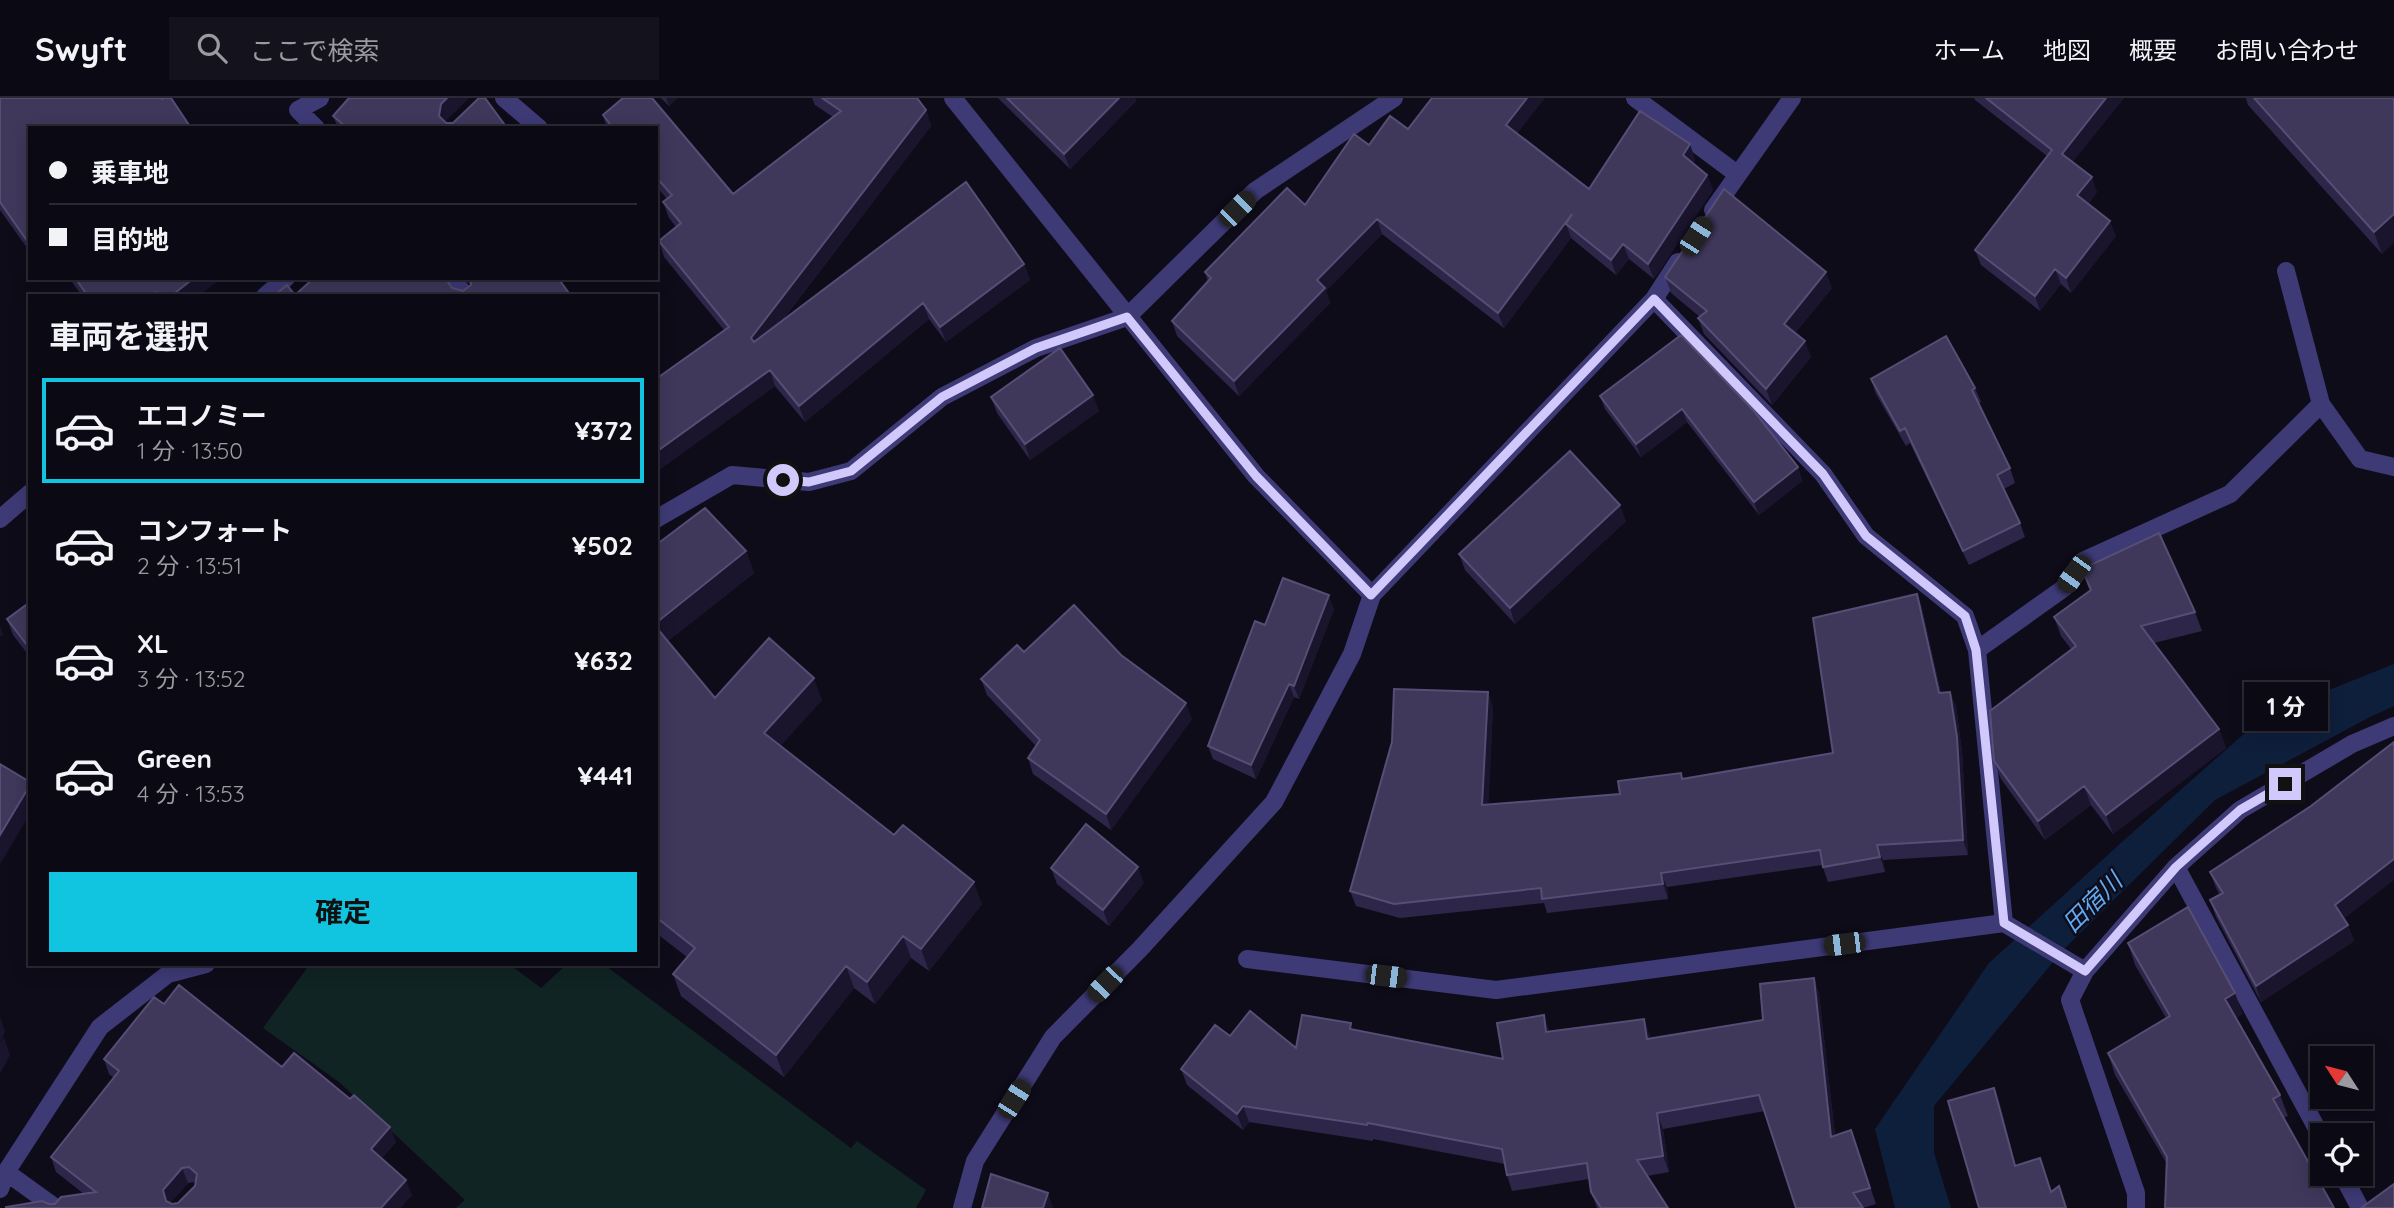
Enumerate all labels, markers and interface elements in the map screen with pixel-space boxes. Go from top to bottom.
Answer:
search box [169,17,659,80]
text: Swyft [35,28,127,69]
icon: search [193,29,231,67]
text: ここで検索 [249,34,379,67]
text: ホーム [1934,35,2005,65]
text: 地図 [2043,35,2091,65]
text: 概要 [2129,35,2177,65]
text: お問い合わせ [2215,35,2359,65]
text: 乗車地 [91,156,169,189]
car [1215,187,1260,231]
car [1676,213,1717,259]
text: 目的地 [91,223,169,256]
text: 車両を選択 [49,316,209,356]
icon: car [53,399,116,462]
text: エコノミー [137,399,267,432]
text: ¥372 [574,414,633,447]
text: 1 分 · 13:50 [137,436,243,465]
route start [767,464,799,496]
icon: car [53,514,116,577]
text: コンフォート [137,514,292,547]
text: ¥502 [572,529,633,562]
text: 2 分 · 13:51 [137,551,242,580]
car [2054,551,2095,597]
text: XL [137,627,169,660]
icon: car [53,629,116,692]
text: ¥632 [574,644,633,677]
text: 3 分 · 13:52 [137,664,246,693]
callout: 1 分 [2243,682,2327,732]
text: 1 分 [2267,692,2305,721]
text: Green [137,742,212,775]
icon: car [53,744,116,807]
text: ¥441 [578,759,633,792]
route end [2269,768,2301,800]
text: 4 分 · 13:53 [137,779,245,808]
water label: 田宿川 [2056,864,2130,938]
button: 確定 [49,872,637,952]
car [1822,931,1867,957]
car [1083,962,1128,1006]
car [1364,963,1409,989]
north arrow [2310,1046,2373,1110]
map controls [2310,1046,2373,1186]
car [994,1076,1035,1122]
button: locate [2310,1123,2373,1186]

